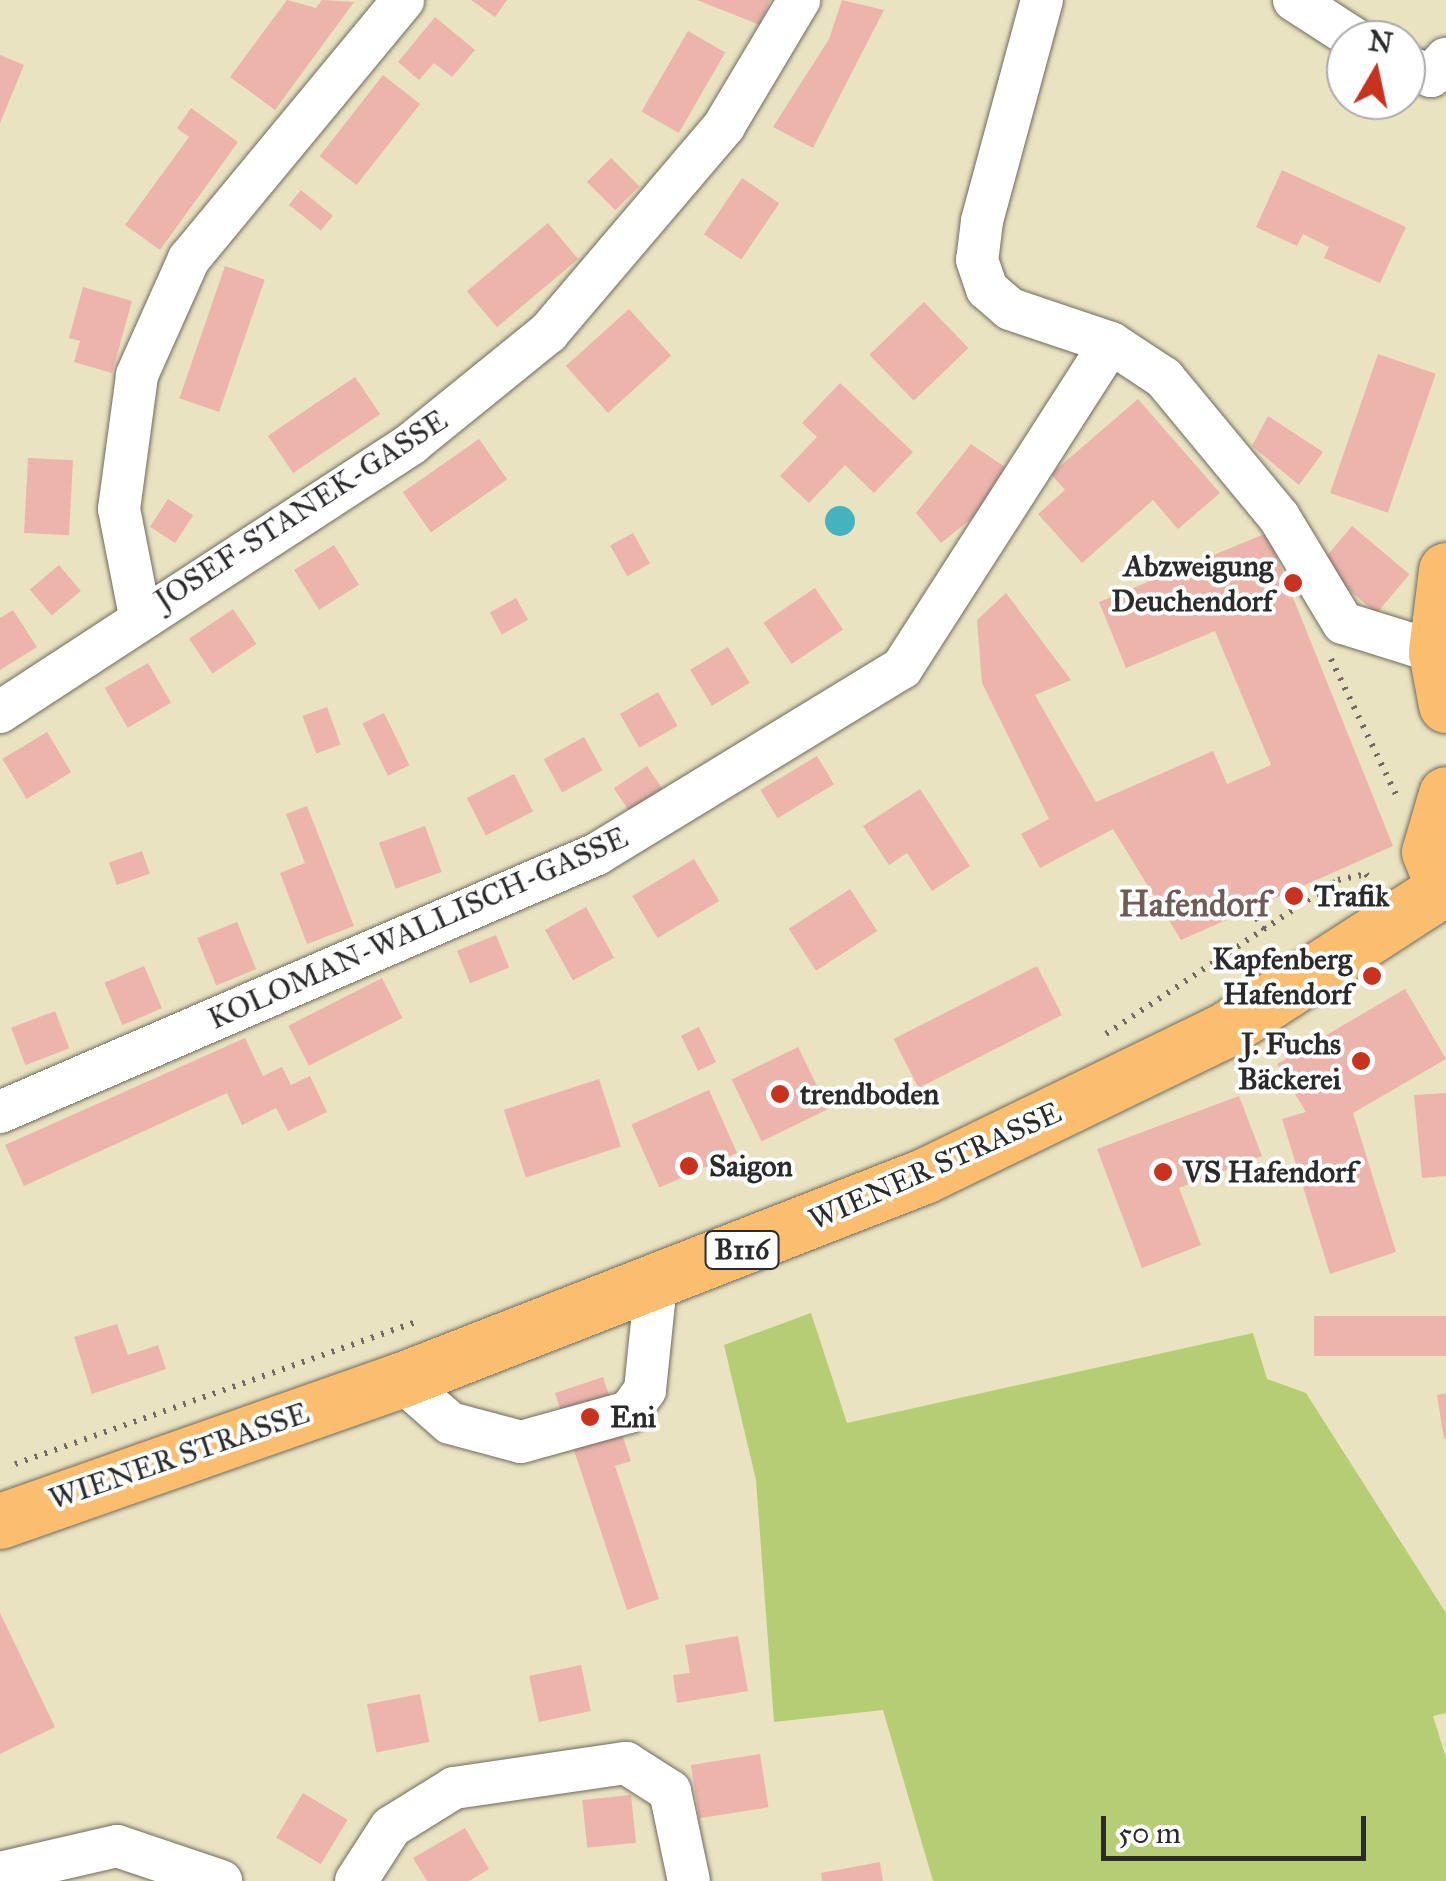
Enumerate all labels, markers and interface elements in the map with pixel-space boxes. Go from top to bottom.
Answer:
north arrow [1326,20,1426,120]
text: N [1366,23,1395,61]
street label: JOSEF-STANEK-GASSE [148,402,454,618]
place label: Abzweigung Deuchendorf [1111,548,1273,618]
marker: Abzweigung Deuchendorf [1282,572,1304,594]
street label: KOLOMAN-WALLISCH-GASSE [203,819,633,1037]
place label: Trafik [1314,878,1389,914]
district label: Hafendorf [1119,884,1269,926]
marker: Trafik [1283,885,1305,907]
place label: Kapfenberg Hafendorf [1212,941,1352,1012]
marker: Kapfenberg Hafendorf [1361,965,1383,987]
place label: J. Fuchs Bäckerei [1238,1026,1341,1096]
marker: J. Fuchs Bäckerei [1350,1050,1372,1072]
place label: trendboden [800,1076,939,1112]
marker: trendboden [769,1083,791,1105]
street label: WIENER STRASSE [803,1094,1067,1238]
place label: Saigon [709,1148,793,1184]
place label: VS Hafendorf [1183,1154,1356,1190]
marker: Saigon [678,1155,700,1177]
marker: VS Hafendorf [1152,1161,1174,1183]
road number: B116 [704,1227,780,1273]
street label: WIENER STRASSE [44,1395,314,1517]
place label: Eni [610,1399,656,1435]
marker: Eni [579,1406,601,1428]
scale bar [1106,1796,1371,1858]
text: 50 m [1118,1815,1181,1851]

